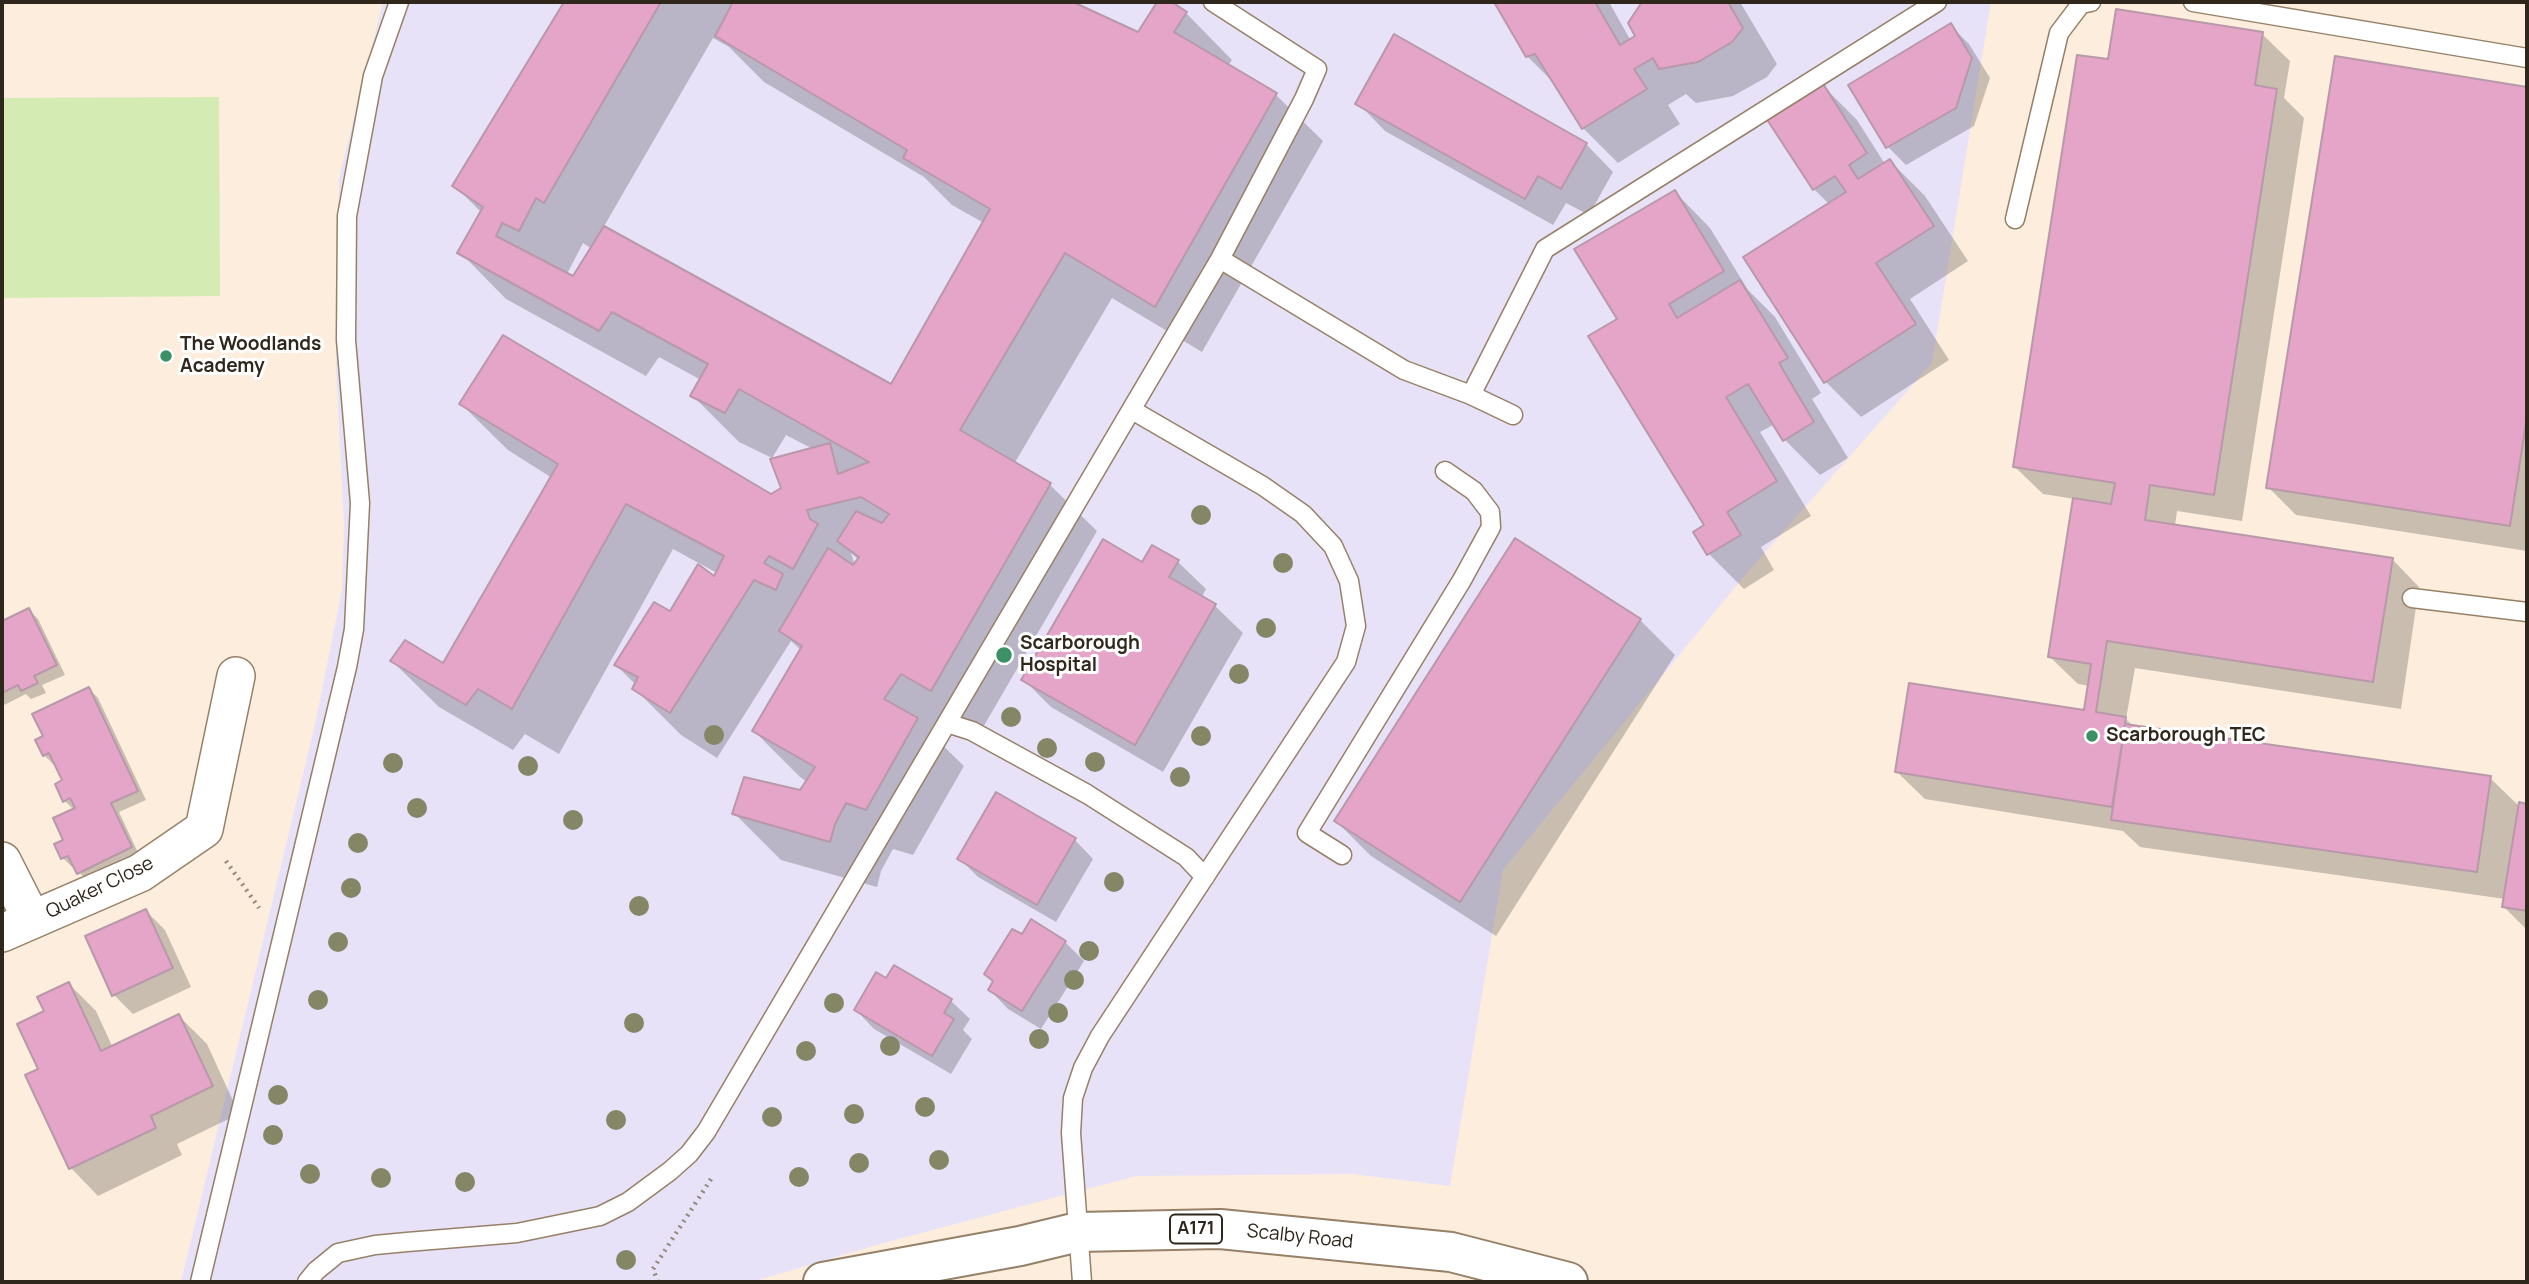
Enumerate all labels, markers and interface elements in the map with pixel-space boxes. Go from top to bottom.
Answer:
place label: The Woodlands Academy [180,334,321,378]
marker: The Woodlands Academy [158,348,174,364]
place label: Scarborough Hospital [1020,633,1140,677]
marker: Scarborough Hospital [994,645,1014,665]
place label: Scarborough TEC [2106,725,2266,747]
marker: Scarborough TEC [2084,728,2100,744]
street label: Quaker Close [42,852,158,924]
road number: A171 [1170,1214,1222,1244]
street label: Scalby Road [1246,1220,1354,1254]

